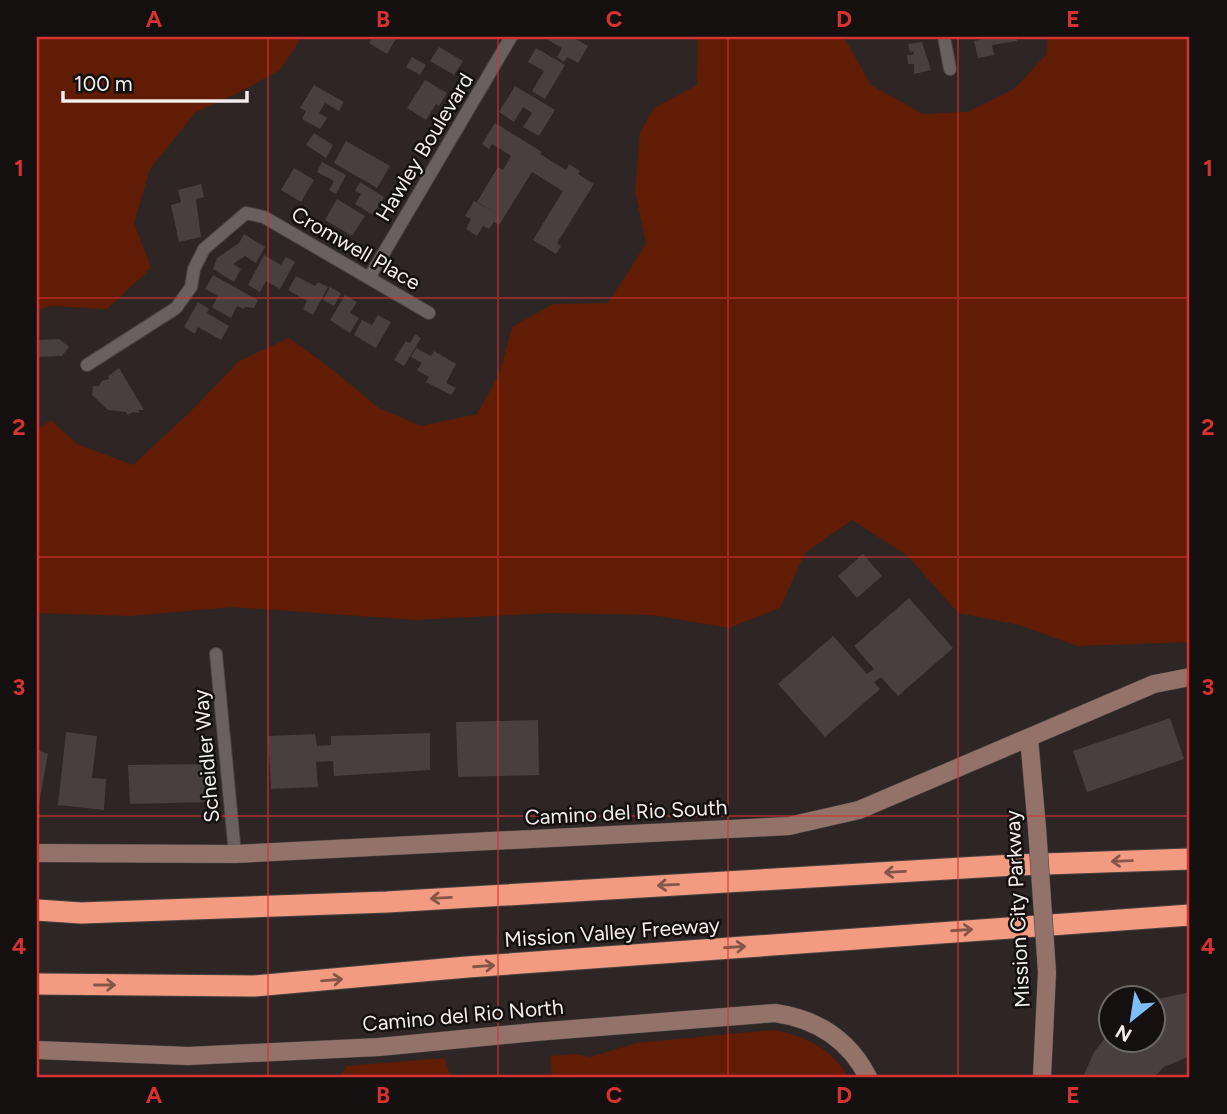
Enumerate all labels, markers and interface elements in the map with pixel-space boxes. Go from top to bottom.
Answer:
text: A [146,5,163,33]
text: B [376,5,390,33]
text: C [606,5,623,33]
text: D [836,5,852,33]
text: E [1066,5,1080,33]
scale bar [63,60,247,104]
street label: Hawley Boulevard [370,68,478,226]
text: 100 m [74,71,133,96]
text: 1 [14,154,24,182]
text: 1 [1203,154,1213,182]
street label: Cromwell Place [287,201,425,295]
text: 2 [12,413,26,441]
text: 2 [1201,413,1215,441]
text: 3 [13,673,25,701]
text: 3 [1202,673,1214,701]
street label: Scheidler Way [188,688,224,824]
street label: Camino del Rio South [524,794,728,830]
street label: Mission City Parkway [999,809,1035,1009]
one-way arrow [1111,855,1134,868]
one-way arrow [884,866,907,879]
one-way arrow [656,879,679,892]
one-way arrow [429,892,452,905]
street label: Mission Valley Freeway [503,912,721,952]
one-way arrow [951,923,973,936]
text: 4 [12,932,26,960]
text: 4 [1201,932,1215,960]
one-way arrow [724,940,746,953]
one-way arrow [472,959,495,972]
one-way arrow [320,973,343,986]
one-way arrow [93,978,116,992]
north arrow [1098,984,1168,1054]
street label: Camino del Rio North [361,994,565,1036]
text: N [1112,1020,1136,1047]
text: A [146,1081,163,1109]
text: B [376,1081,390,1109]
text: C [606,1081,623,1109]
text: D [836,1081,852,1109]
text: E [1066,1081,1080,1109]

